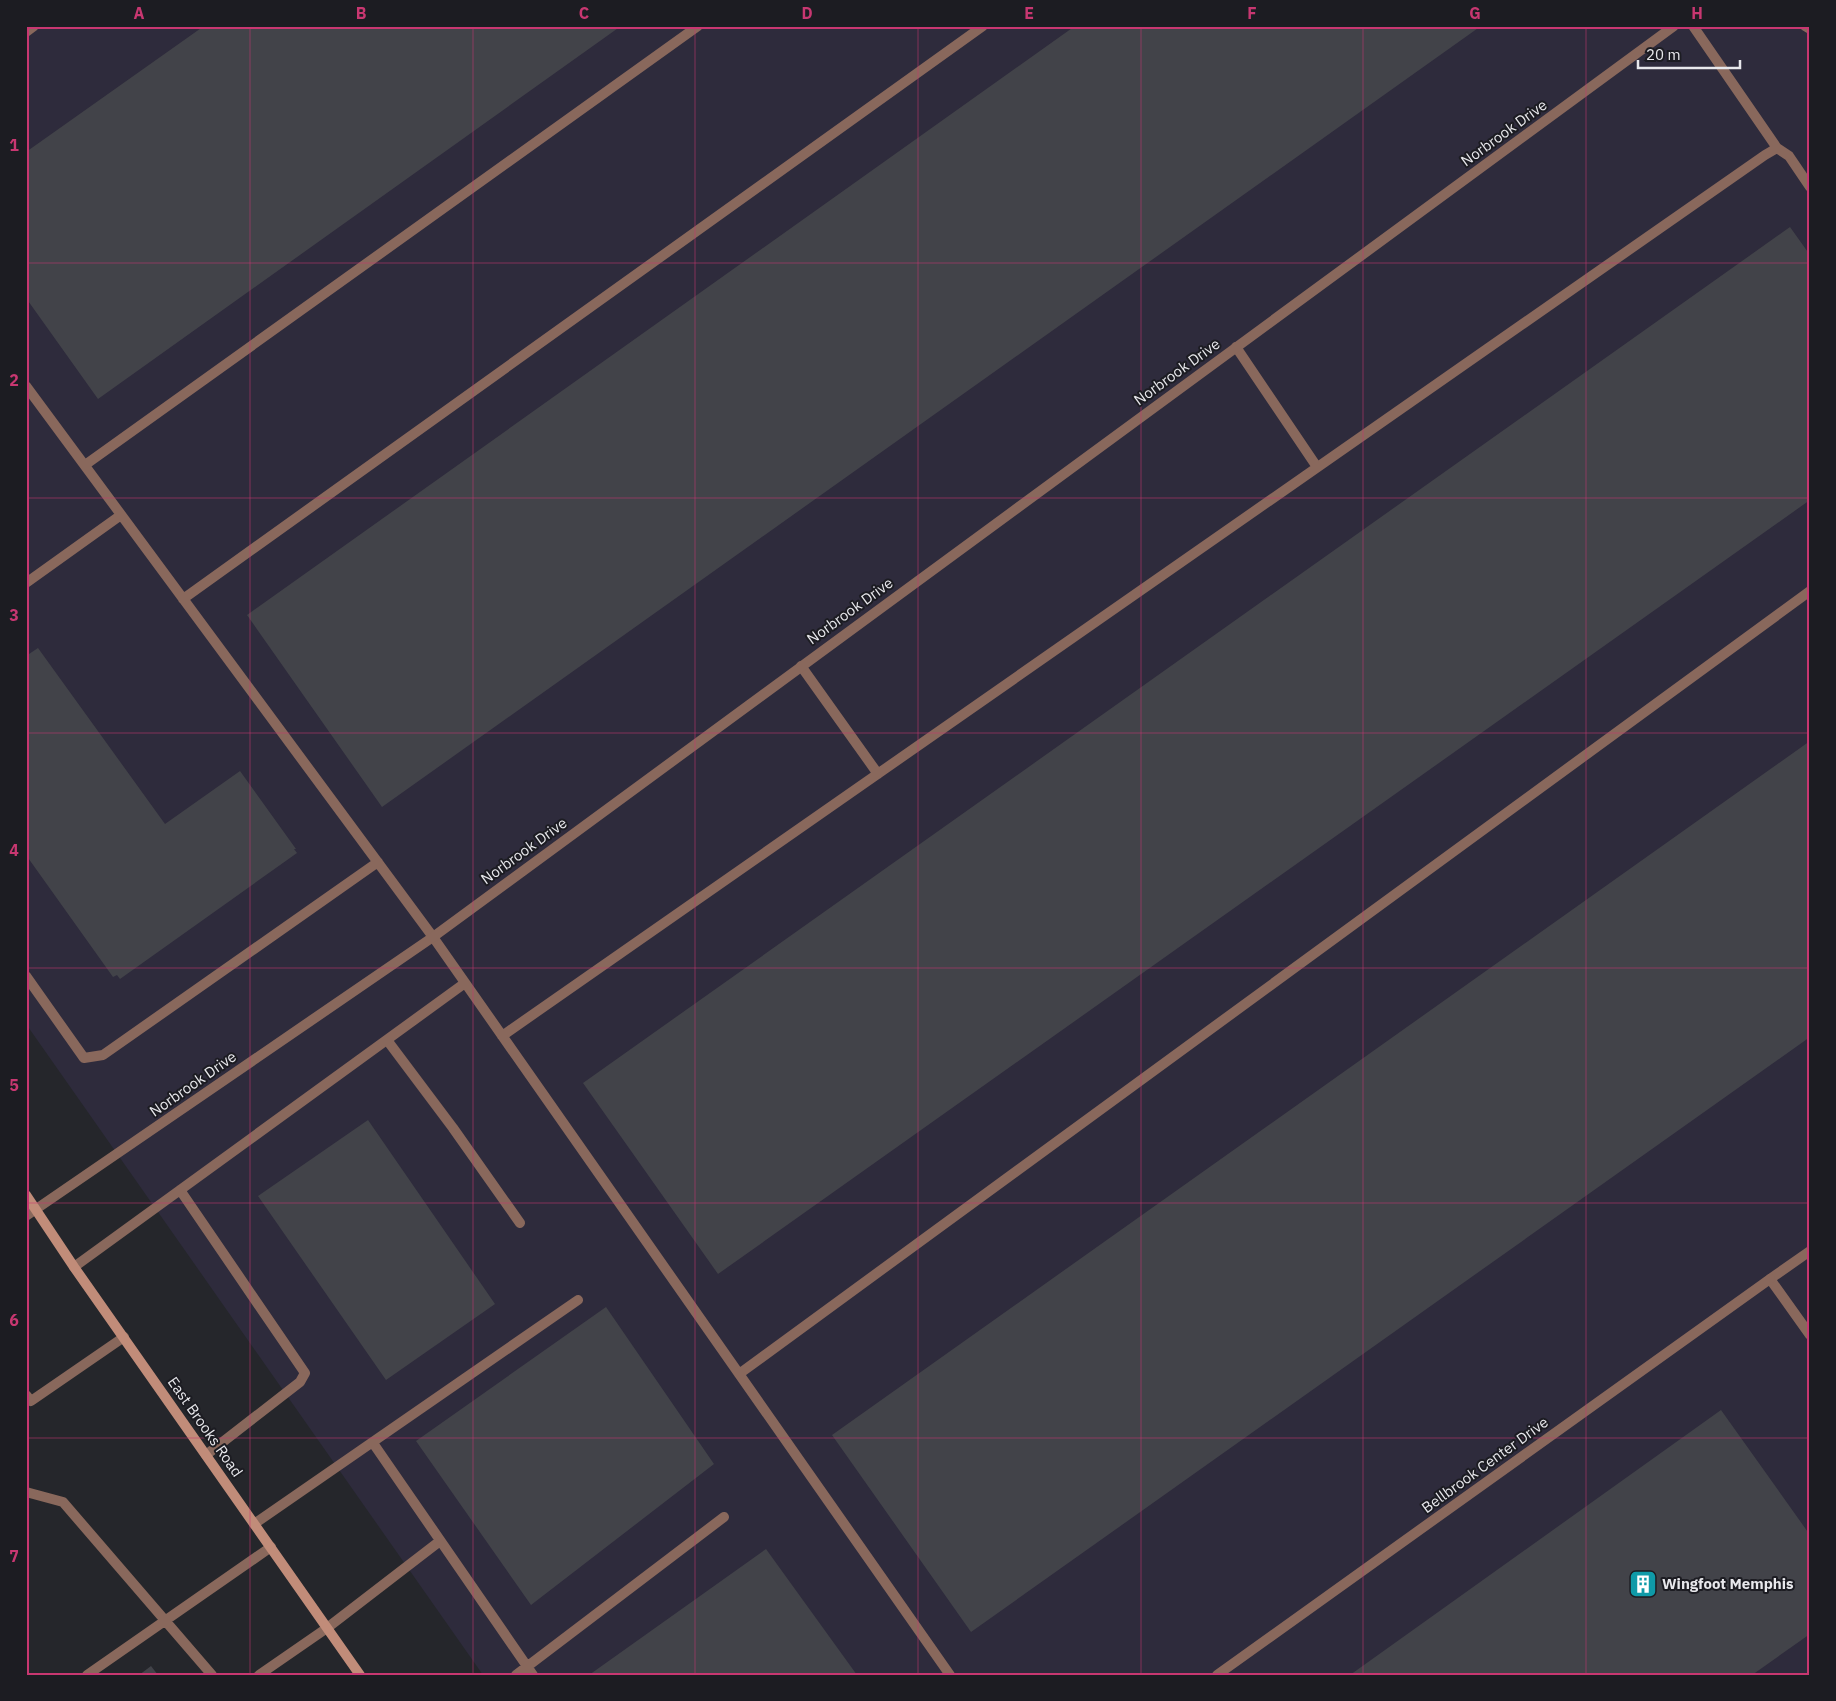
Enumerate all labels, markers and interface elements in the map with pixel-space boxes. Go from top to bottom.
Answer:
text: A [134,3,145,23]
text: B [356,3,367,23]
text: C [579,3,589,23]
text: D [801,3,813,23]
text: E [1024,3,1034,23]
text: F [1247,3,1257,23]
text: G [1469,3,1481,23]
text: H [1691,3,1703,23]
scale bar [1638,38,1741,70]
text: 20 m [1646,45,1681,64]
street label: Norbrook Drive [1457,95,1550,170]
text: 1 [9,135,19,155]
street label: Norbrook Drive [1130,334,1223,409]
text: 2 [9,370,19,390]
street label: Norbrook Drive [803,573,896,648]
text: 3 [9,605,19,625]
street label: Norbrook Drive [477,813,570,888]
text: 4 [9,840,19,860]
street label: Norbrook Drive [146,1047,240,1121]
text: 5 [9,1075,19,1095]
text: 6 [9,1310,19,1330]
street label: East Brooks Road [164,1373,247,1480]
street label: Bellbrook Center Drive [1418,1412,1552,1517]
text: 7 [9,1546,19,1566]
building icon: Wingfoot Memphis [1628,1569,1658,1599]
place label: Wingfoot Memphis [1662,1574,1794,1593]

